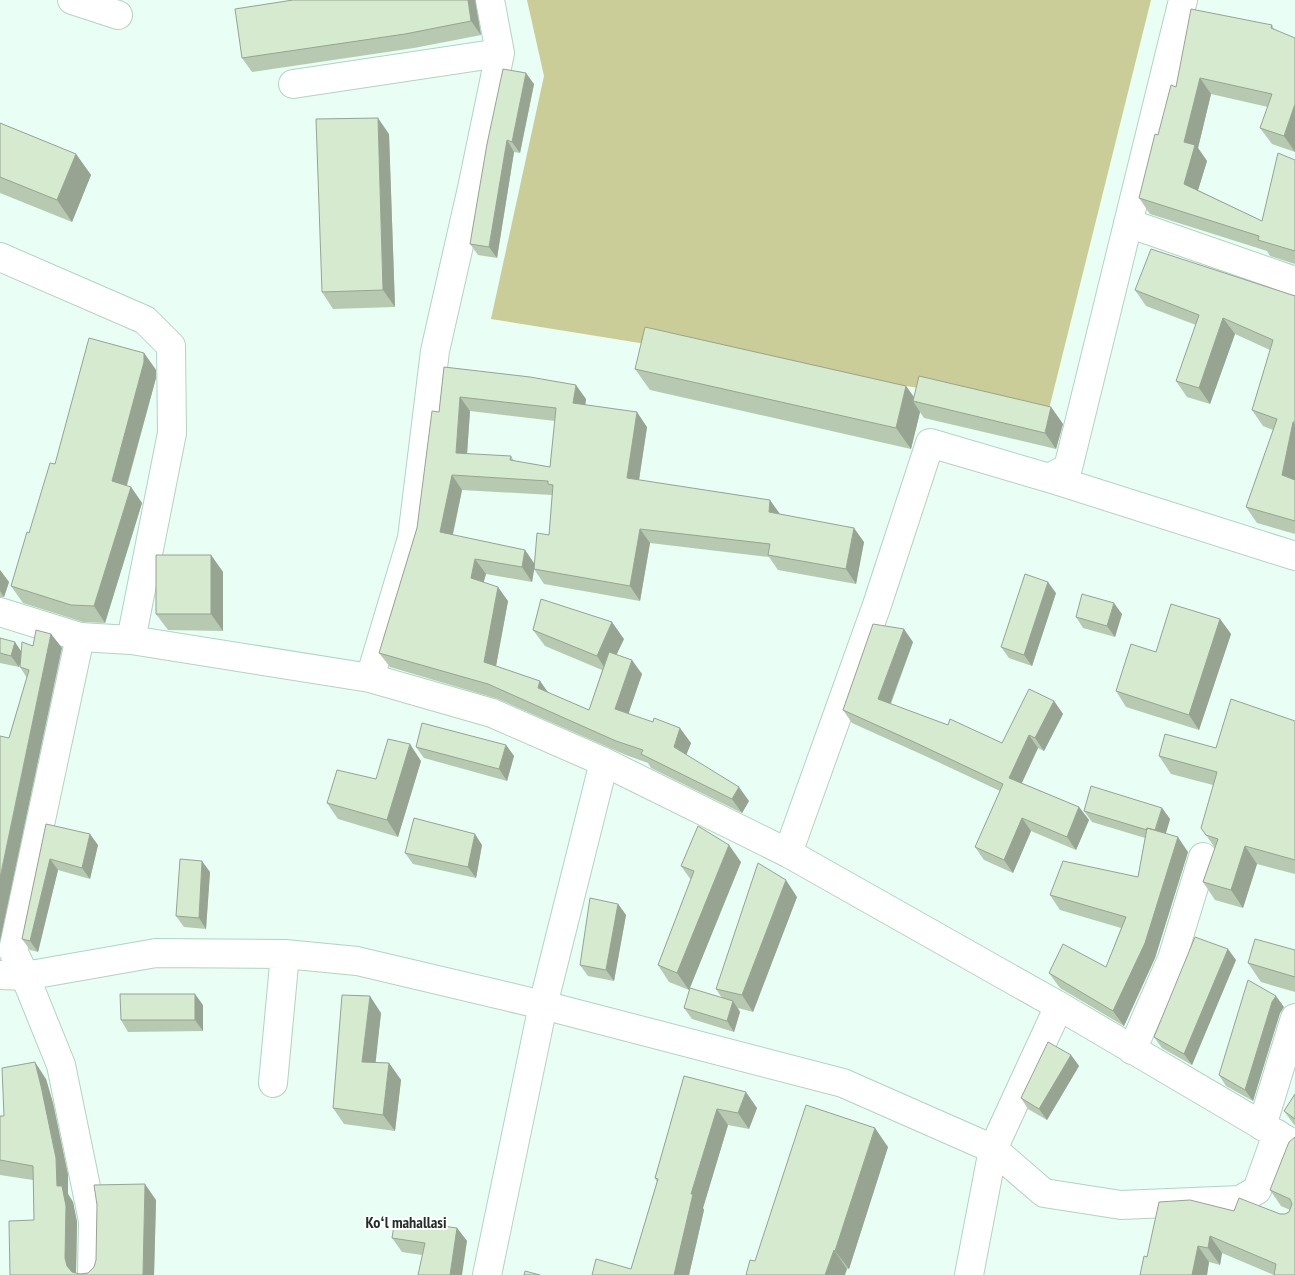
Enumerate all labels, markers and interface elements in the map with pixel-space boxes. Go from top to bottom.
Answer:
district label: Koʻl mahallasi [366,1212,447,1232]

